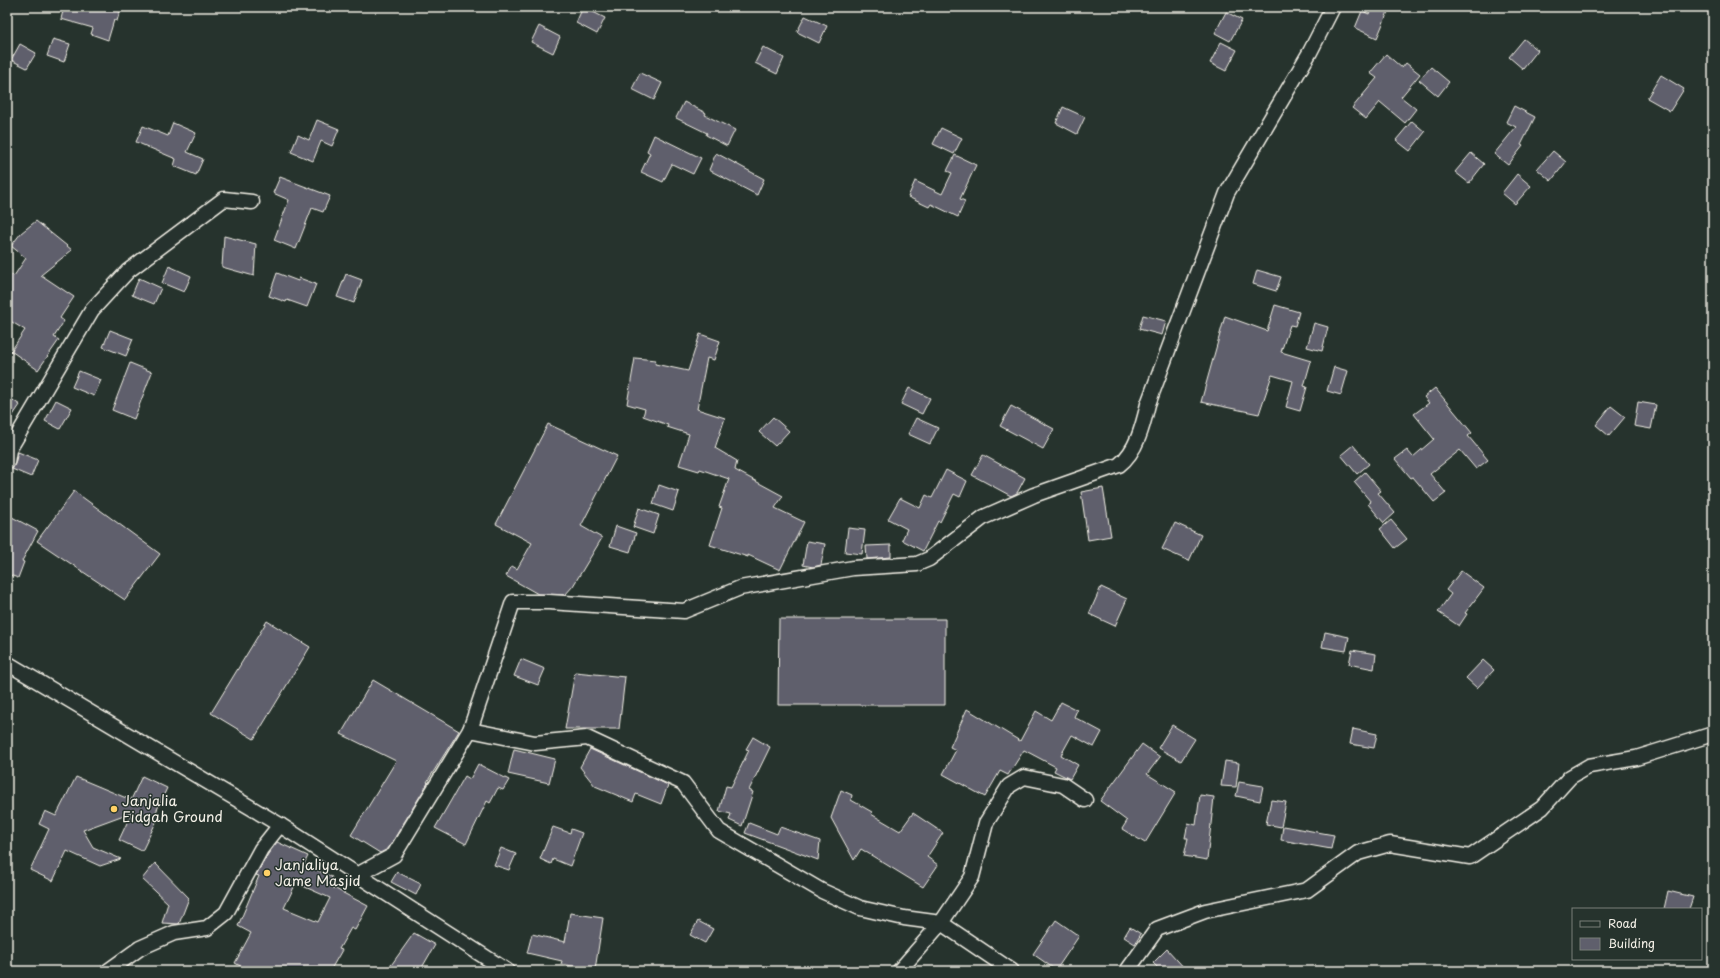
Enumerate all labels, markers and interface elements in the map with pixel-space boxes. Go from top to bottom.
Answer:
place label: Janjalia Eidgah Ground [122,790,223,827]
marker: Janjalia Eidgah Ground [109,804,119,814]
place label: Janjaliya Jame Masjid [275,854,361,891]
marker: Janjaliya Jame Masjid [262,868,272,878]
legend [1572,908,1702,960]
text: Road [1608,914,1637,932]
text: Building [1608,934,1655,952]

